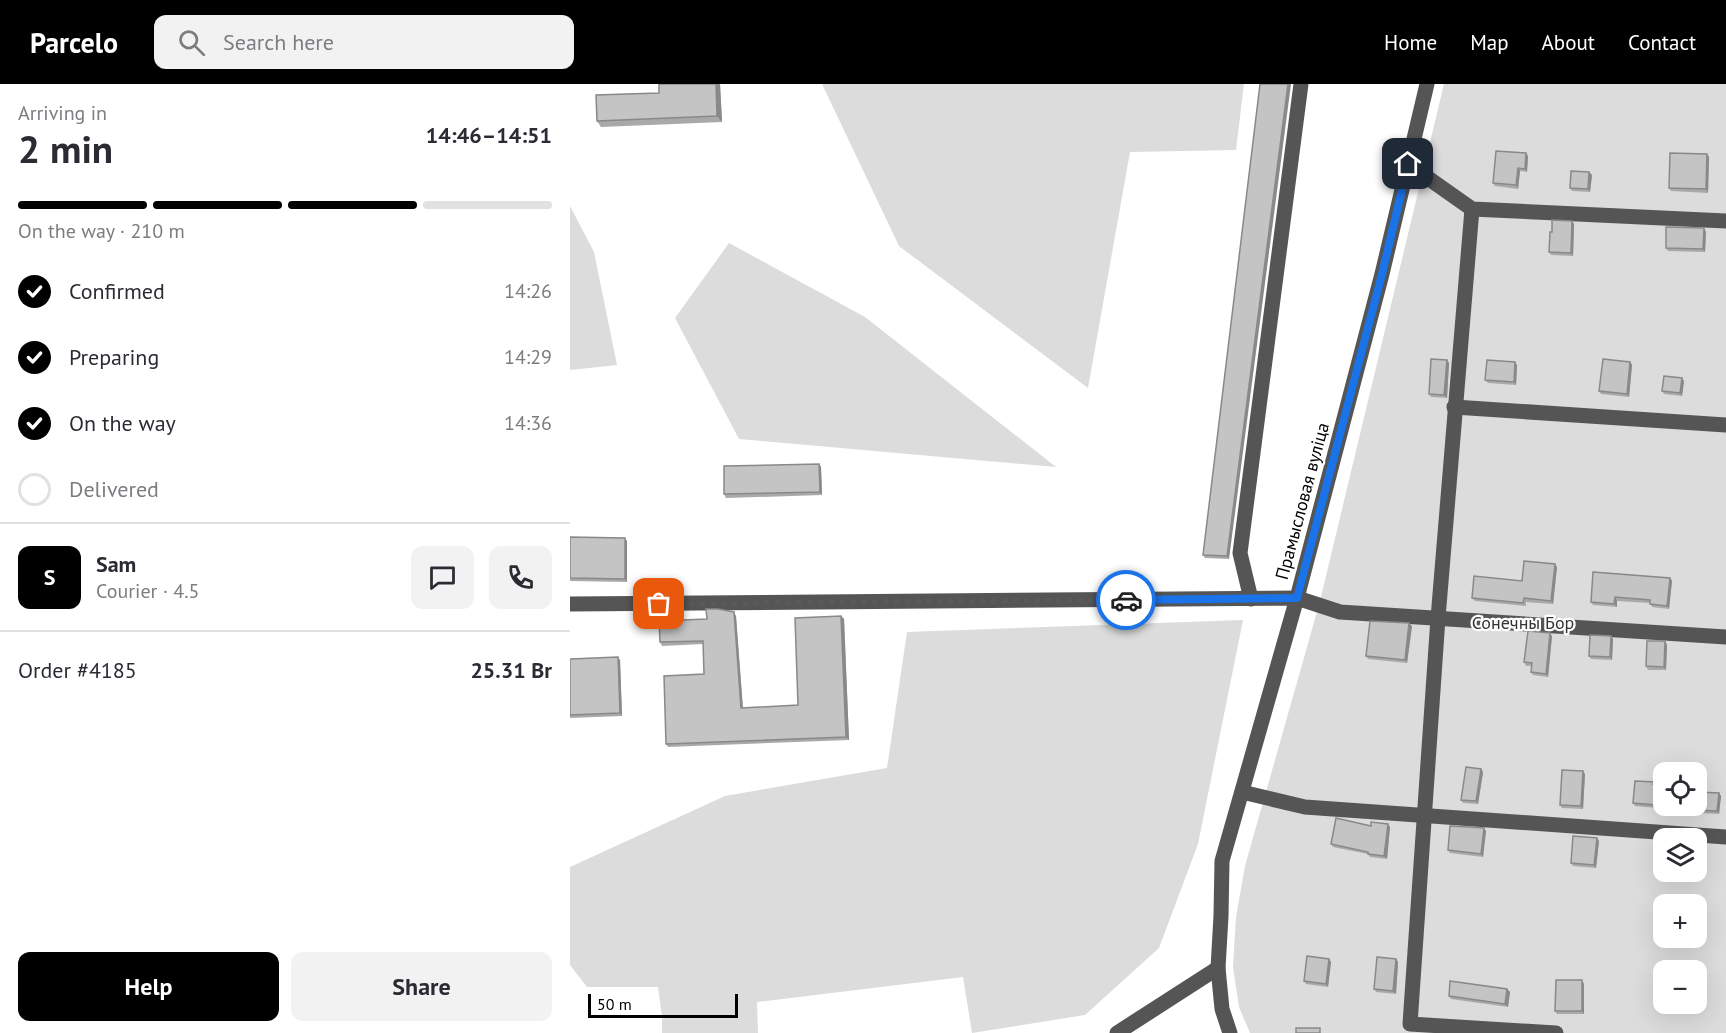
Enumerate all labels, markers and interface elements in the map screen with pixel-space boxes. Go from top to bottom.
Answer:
search box [154,15,574,69]
text: Parcelo [30,24,118,61]
icon: search [175,26,208,59]
text: Search here [223,28,334,56]
text: Home [1384,29,1437,56]
text: Map [1470,29,1509,56]
text: About [1542,29,1595,56]
text: Contact [1628,29,1696,56]
text: Arriving in [18,100,107,126]
text: 14:46–14:51 [426,121,552,149]
text: 2 min [18,123,113,174]
pin [1382,138,1433,189]
icon: home [1391,147,1424,180]
text: On the way · 210 m [18,218,185,244]
icon: check [18,275,51,308]
text: Confirmed [69,277,165,305]
text: 14:26 [504,278,552,304]
icon: check [18,341,51,374]
text: Preparing [69,343,159,371]
text: 14:29 [504,344,552,370]
icon: check [18,407,51,440]
text: On the way [69,409,176,437]
text: 14:36 [504,410,552,436]
street label: Прамысловая вуліца [1270,420,1334,582]
text: Delivered [69,475,159,503]
button: chat [411,546,474,609]
button: phone [489,546,552,609]
text: Sam [96,550,136,578]
text: S [44,563,55,591]
courier [1096,570,1156,630]
text: Courier · 4.5 [96,578,199,604]
pin [633,578,684,629]
icon: car [1110,584,1143,617]
icon: bag [642,587,675,620]
park label: Сонечны Бор [1472,611,1574,634]
text: Order #4185 [18,656,137,684]
text: 25.31 Br [470,656,552,684]
map controls [1653,762,1707,1014]
button: locate [1653,762,1707,816]
button: layers [1653,828,1707,882]
button: + [1653,894,1707,948]
button: Help [18,952,279,1021]
button: Share [291,952,552,1021]
button: − [1653,960,1707,1014]
scale bar [588,991,738,1018]
text: 50 m [597,994,632,1014]

